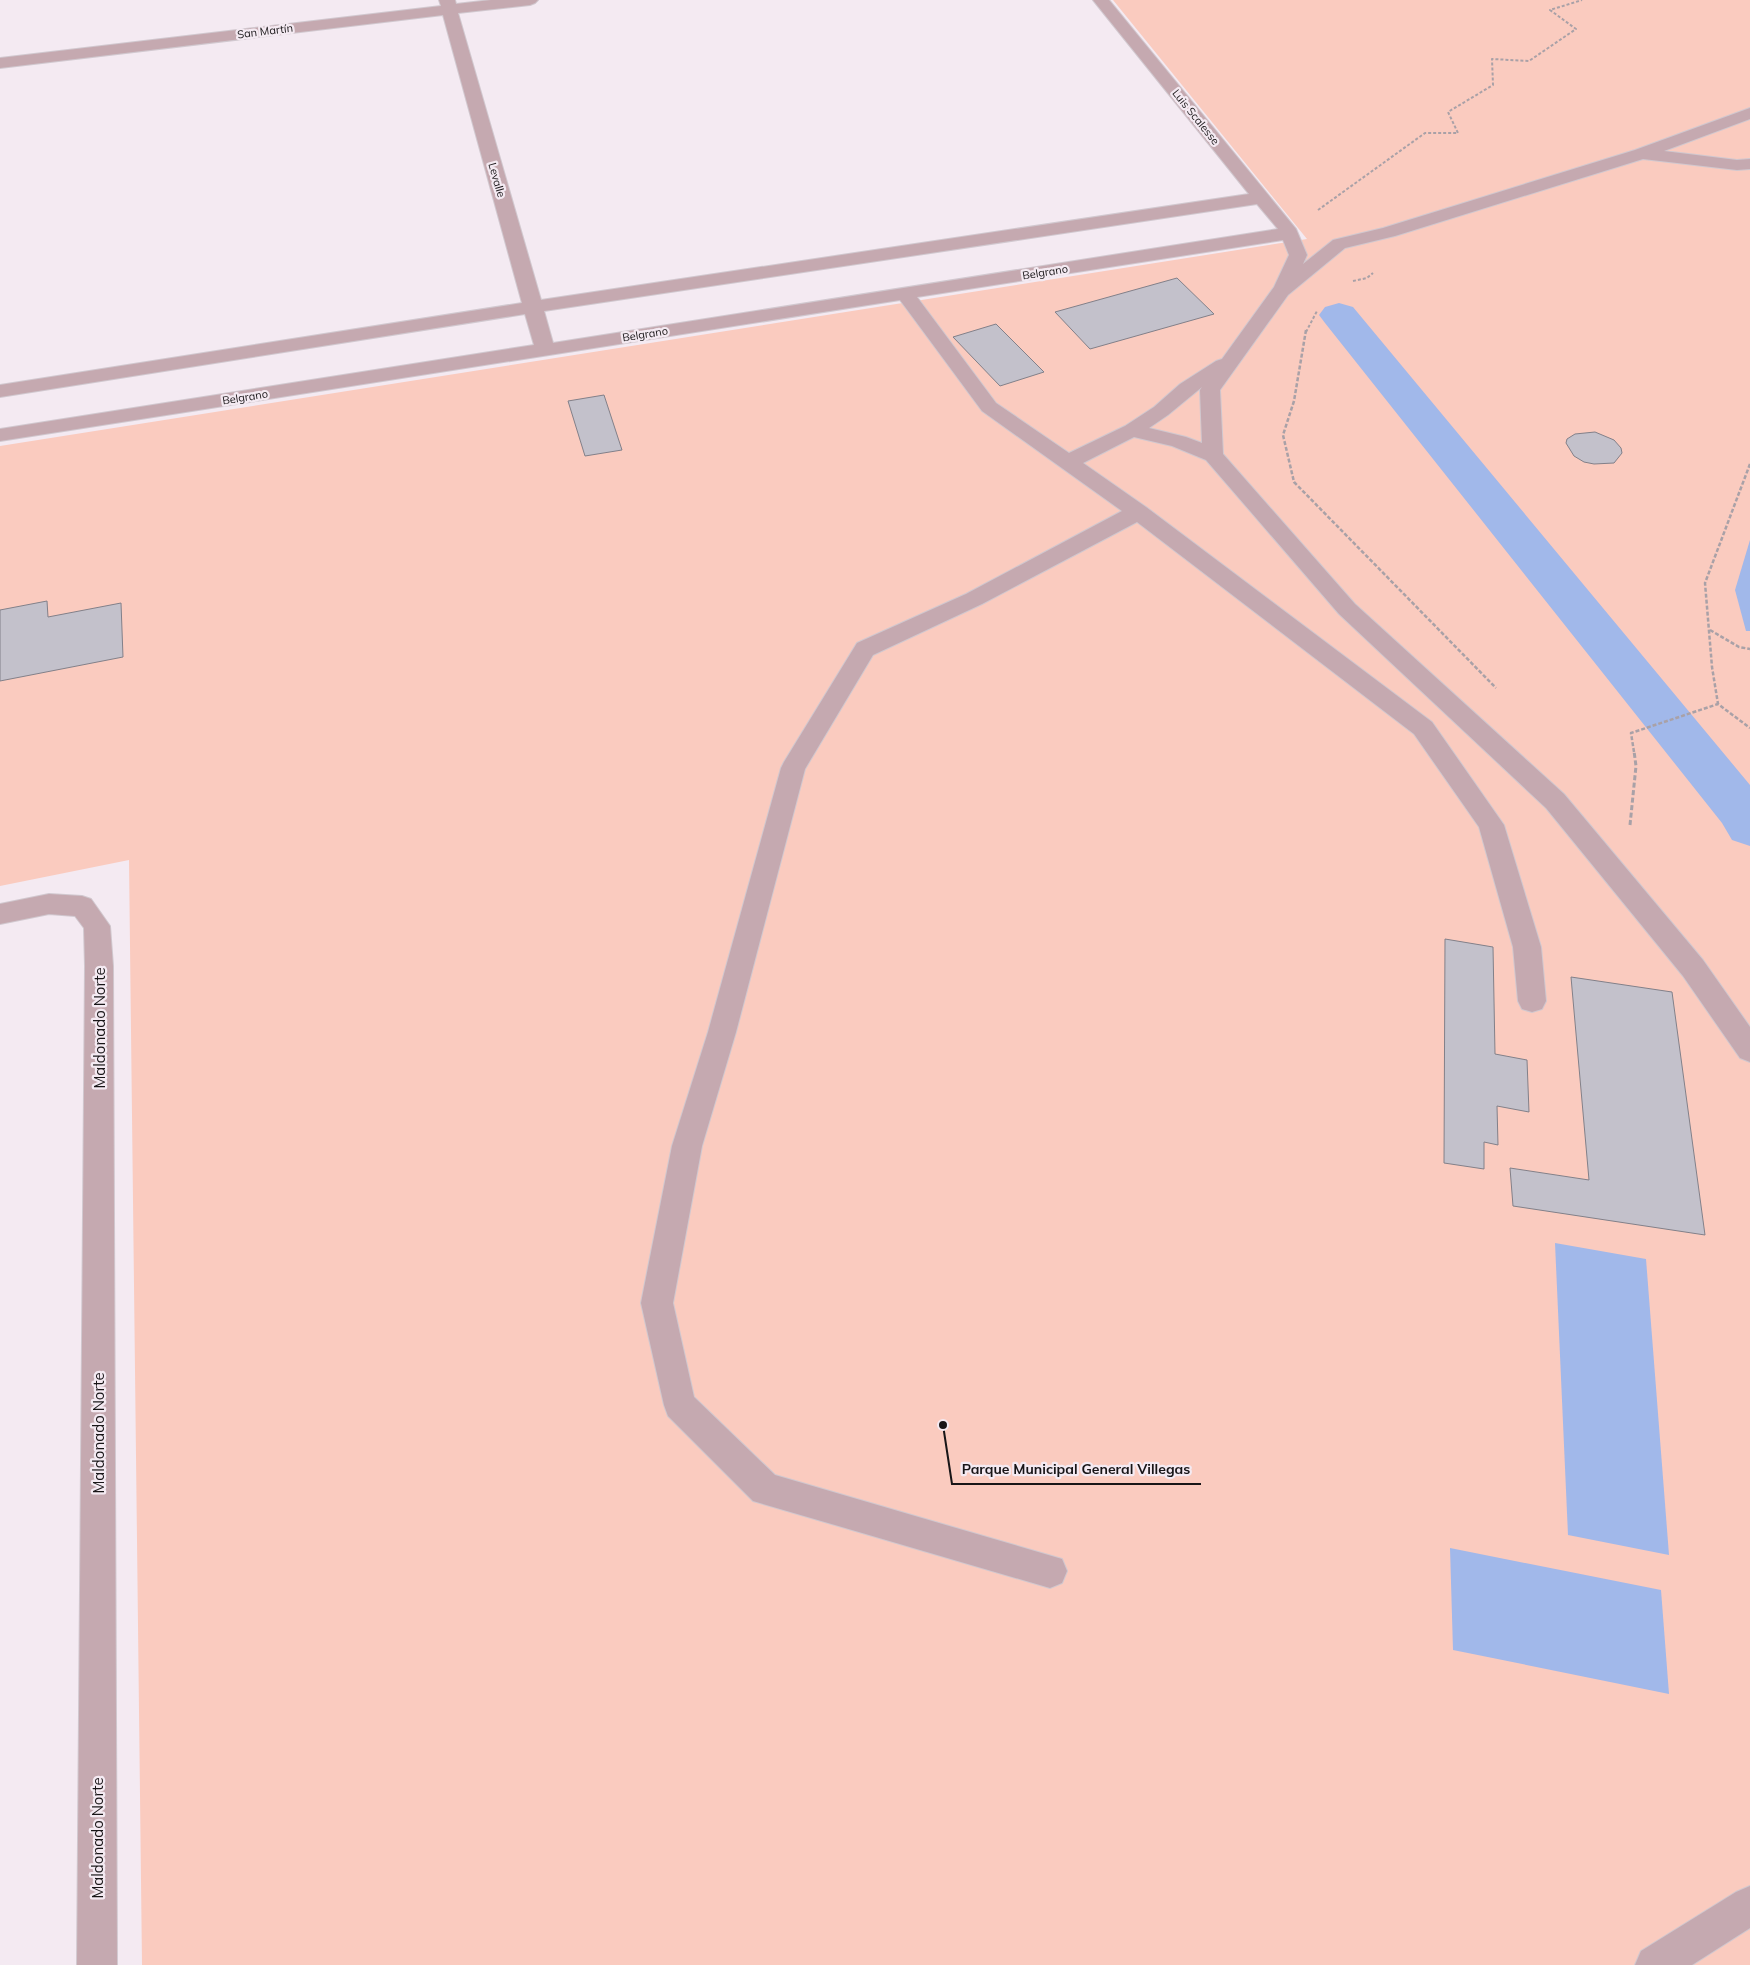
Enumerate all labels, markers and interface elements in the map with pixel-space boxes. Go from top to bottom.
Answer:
street label: San Martín [236,21,294,41]
street label: Luis Scalesse [1169,86,1223,148]
street label: Levalle [485,161,509,199]
street label: Belgrano [1021,261,1069,283]
street label: Belgrano [621,323,669,345]
street label: Belgrano [221,386,269,408]
street label: Maldonado Norte [90,967,109,1089]
street label: Maldonado Norte [89,1372,108,1494]
callout: Parque Municipal General Villegas [952,1455,1201,1484]
text: Parque Municipal General Villegas [962,1460,1190,1478]
street label: Maldonado Norte [88,1777,107,1899]

